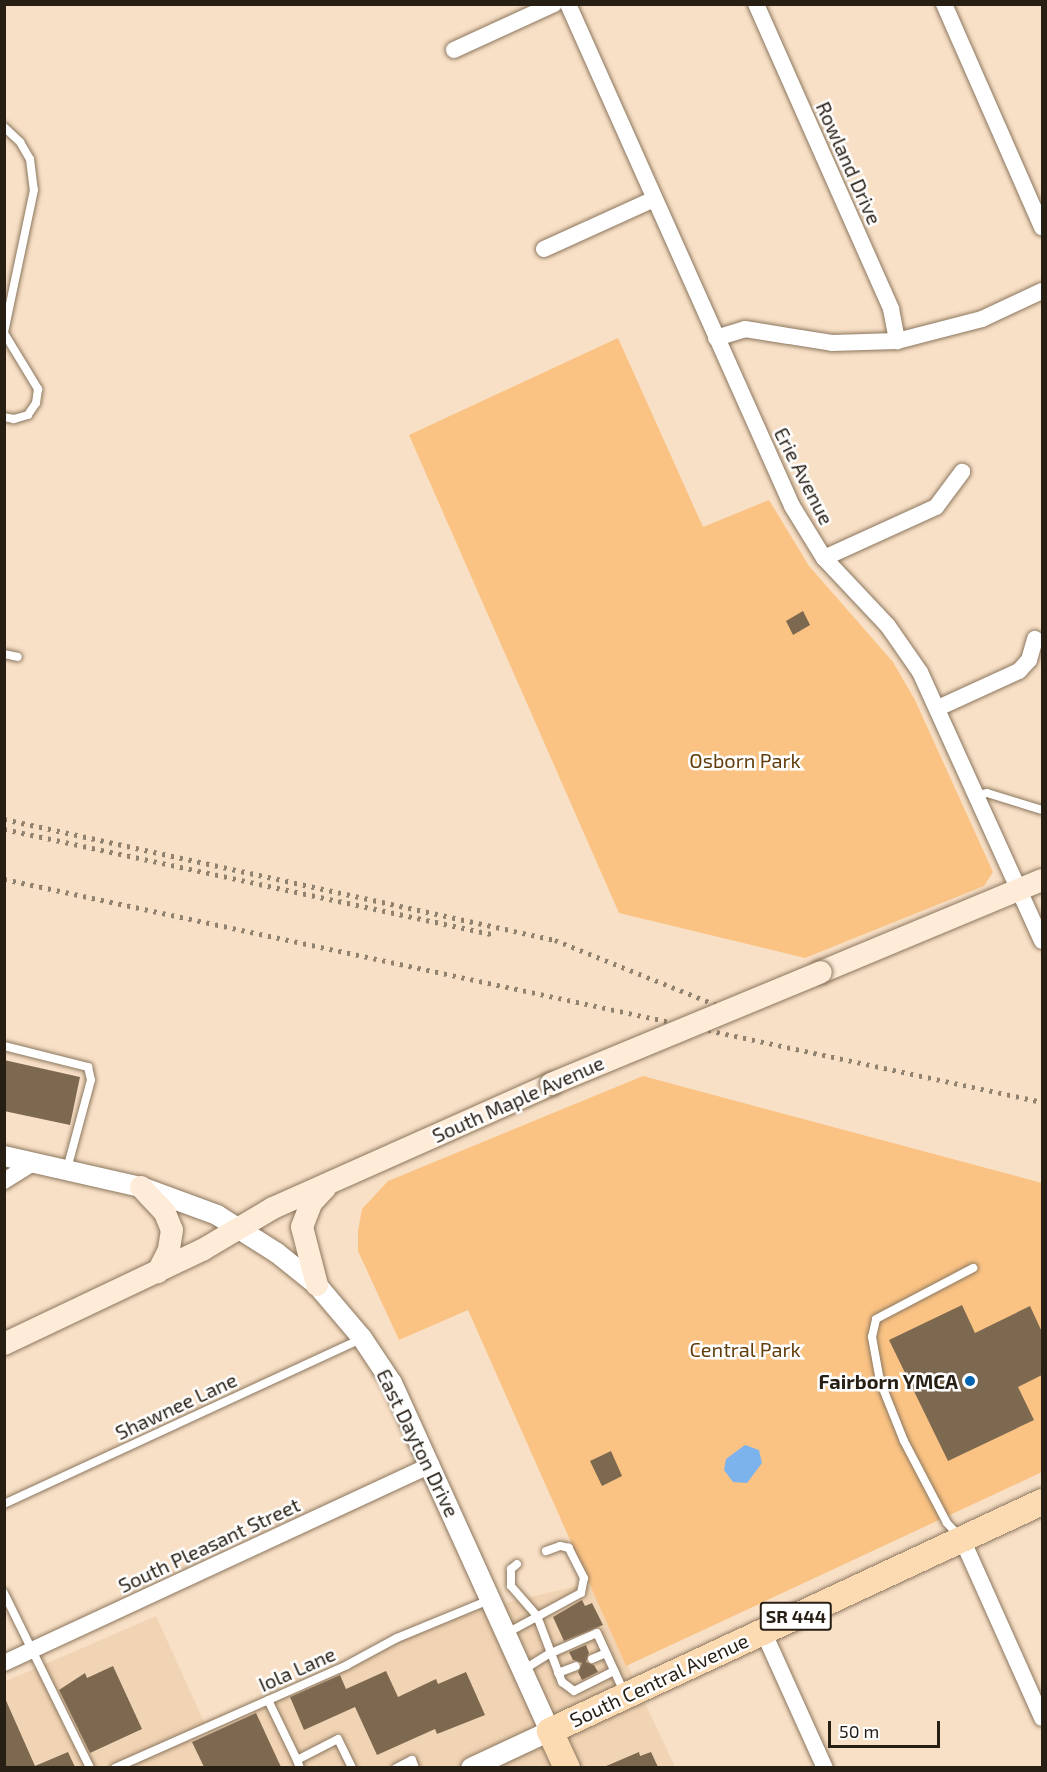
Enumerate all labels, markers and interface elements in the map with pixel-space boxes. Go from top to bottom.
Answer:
street label: Rowland Drive [811,98,887,228]
street label: Erie Avenue [769,423,839,529]
park label: Osborn Park [689,748,801,772]
street label: South Maple Avenue [428,1050,608,1148]
park label: Central Park [689,1337,801,1361]
street label: East Dayton Drive [372,1365,464,1521]
street label: Shawnee Lane [111,1367,241,1445]
place label: Fairborn YMCA [818,1369,958,1393]
marker: Fairborn YMCA [963,1374,977,1388]
street label: South Pleasant Street [114,1492,304,1598]
road number: SR 444 [758,1601,834,1631]
street label: South Central Avenue [565,1628,753,1732]
street label: Iola Lane [255,1641,339,1697]
scale bar [831,1709,944,1747]
text: 50 m [839,1720,879,1742]

